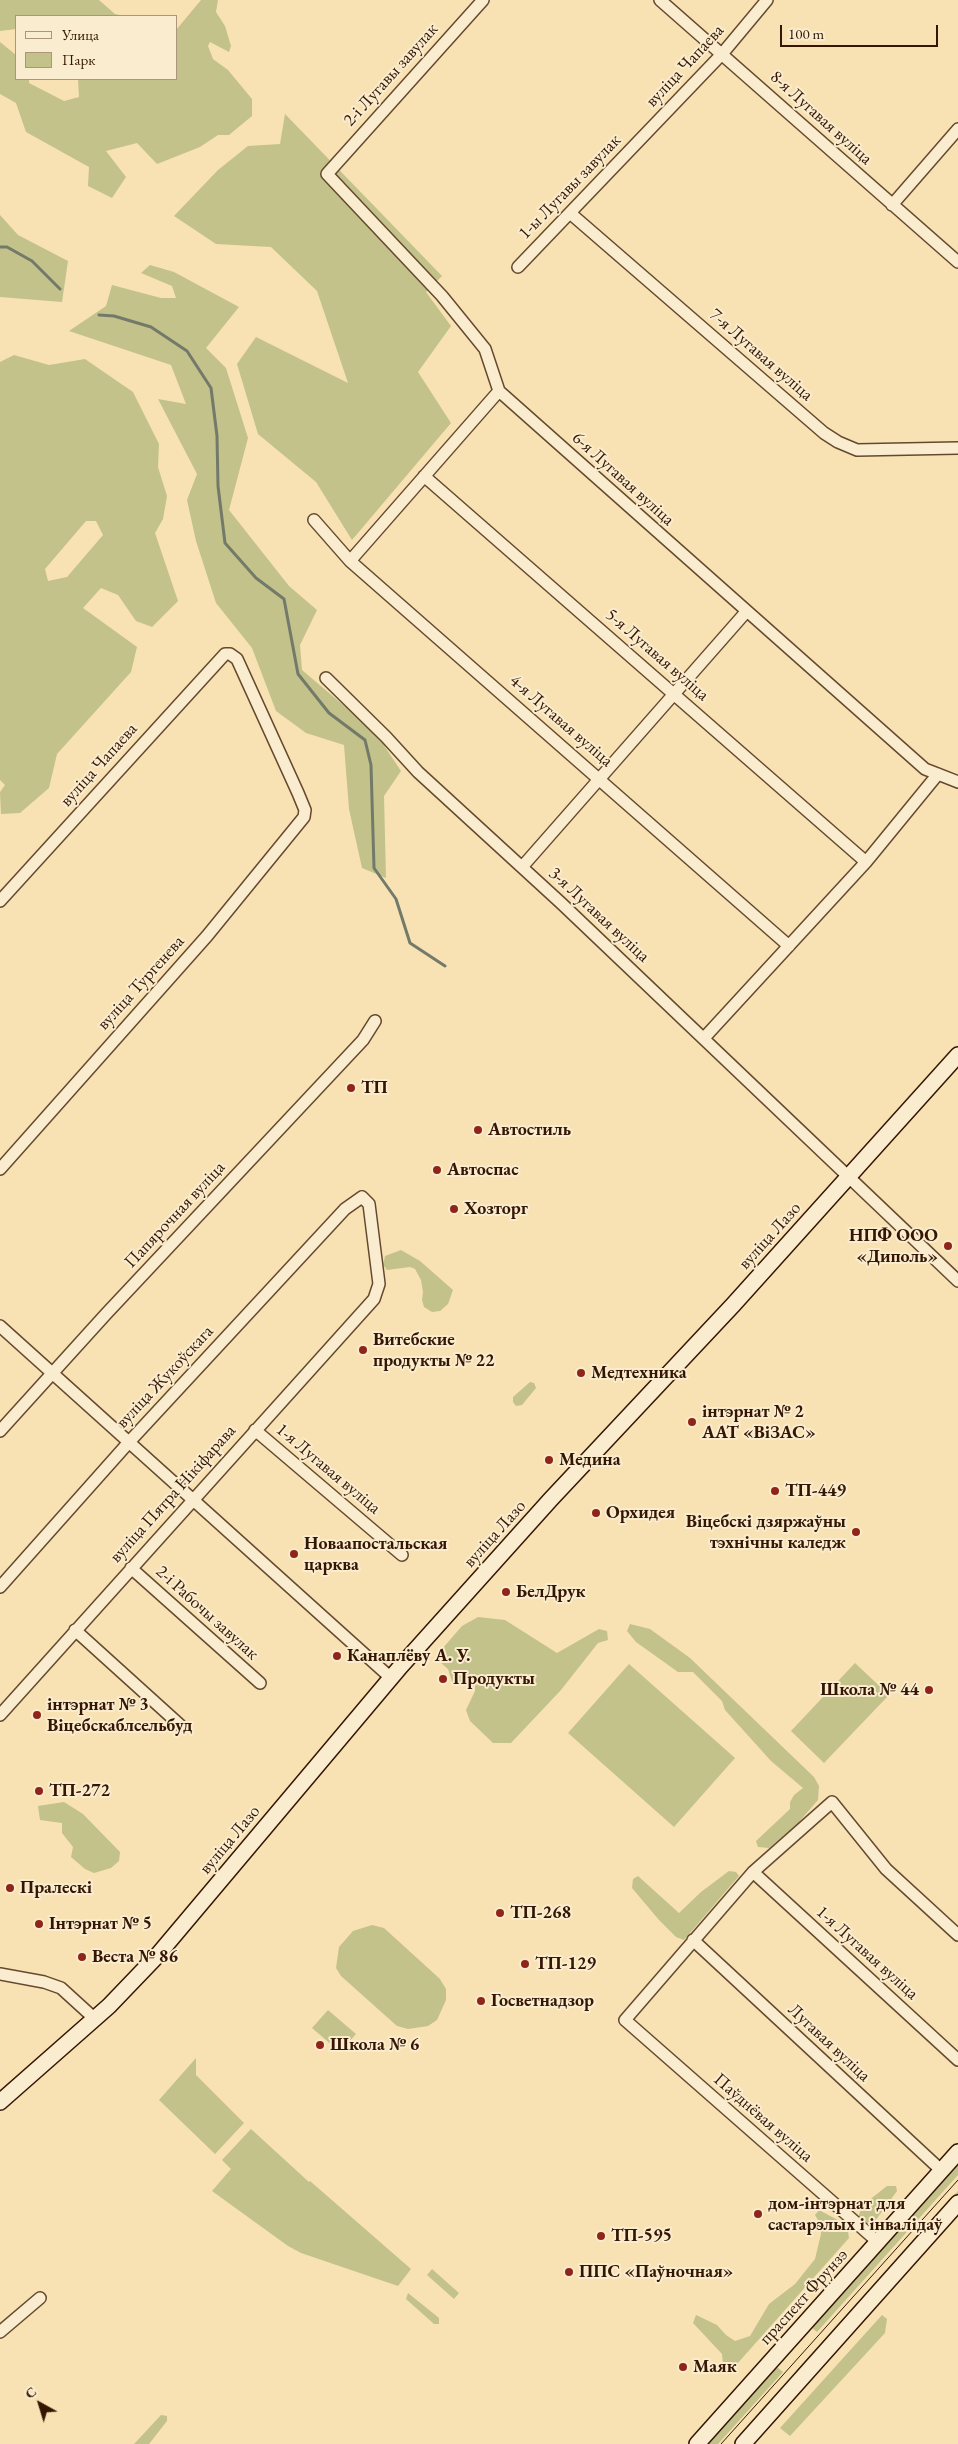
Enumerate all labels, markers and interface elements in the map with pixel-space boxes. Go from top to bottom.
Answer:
legend [15,15,178,80]
scale bar [783,15,940,47]
street label: 2-і Лугавы завулак [339,19,443,131]
street label: вуліца Чапаева [641,20,729,112]
text: 100 m [788,24,824,43]
text: Улица [62,25,99,44]
text: Парк [62,50,95,69]
street label: 8-я Лугавая вуліца [765,66,877,170]
street label: 1-ы Лугавы завулак [514,130,626,244]
street label: 7-я Лугавая вуліца [705,304,817,406]
street label: 6-я Лугавая вуліца [567,427,679,531]
street label: 5-я Лугавая вуліца [601,604,713,706]
street label: 4-я Лугавая вуліца [505,670,617,772]
street label: вуліца Чапаева [56,719,142,811]
street label: 3-я Лугавая вуліца [544,863,654,967]
street label: вуліца Тургенева [93,931,189,1035]
place label: ТП [361,1077,388,1099]
marker: ТП [345,1082,357,1094]
place label: Автостиль [488,1119,571,1141]
marker: Автостиль [472,1124,484,1136]
street label: Папярочная вуліца [120,1157,230,1273]
place label: Автоспас [447,1159,519,1181]
marker: Автоспас [431,1164,443,1176]
place label: Хозторг [464,1198,528,1220]
street label: вуліца Лазо [734,1198,806,1274]
marker: Хозторг [448,1203,460,1215]
place label: НПФ ООО «Диполь» [849,1225,938,1268]
marker: НПФ ООО «Диполь» [942,1240,954,1252]
street label: вуліца Жукоўскага [112,1321,218,1433]
place label: Витебские продукты № 22 [373,1329,495,1372]
marker: Витебские продукты № 22 [357,1344,369,1356]
place label: Медтехника [591,1362,687,1384]
marker: Медтехника [575,1367,587,1379]
place label: інтэрнат № 2 ААТ «ВіЗАС» [702,1401,816,1444]
marker: інтэрнат № 2 ААТ «ВіЗАС» [686,1416,698,1428]
street label: 1-я Лугавая вуліца [271,1419,385,1519]
street label: вуліца Пятра Нікіфарава [105,1421,241,1567]
place label: Медина [559,1449,621,1471]
marker: Медина [543,1454,555,1466]
place label: ТП-449 [785,1480,846,1502]
marker: ТП-449 [769,1485,781,1497]
street label: вуліца Лазо [459,1496,531,1572]
place label: Орхидея [606,1502,675,1524]
marker: Орхидея [590,1507,602,1519]
place label: Віцебскі дзяржаўны тэхнічны каледж [686,1511,846,1554]
marker: Віцебскі дзяржаўны тэхнічны каледж [850,1526,862,1538]
place label: Новаапостальская царква [304,1533,447,1576]
marker: Новаапостальская царква [288,1548,300,1560]
street label: 2-і Рабочы завулак [151,1561,263,1665]
place label: БелДрук [516,1581,586,1603]
marker: БелДрук [500,1586,512,1598]
place label: Канаплёву А. У. [347,1645,470,1667]
marker: Канаплёву А. У. [331,1650,343,1662]
place label: Продукты [453,1668,535,1690]
marker: Продукты [437,1673,449,1685]
place label: Школа № 44 [820,1679,919,1701]
marker: Школа № 44 [923,1684,935,1696]
place label: інтэрнат № 3 Віцебскаблсельбуд [47,1694,192,1736]
marker: інтэрнат № 3 Віцебскаблсельбуд [31,1709,43,1721]
place label: ТП-272 [49,1780,110,1802]
marker: ТП-272 [33,1785,45,1797]
street label: вуліца Лазо [195,1801,265,1879]
place label: Пралескі [20,1877,92,1899]
marker: Пралескі [4,1882,16,1894]
street label: 1-я Лугавая вуліца [811,1901,923,2005]
place label: ТП-268 [510,1902,571,1924]
marker: ТП-268 [494,1907,506,1919]
place label: Інтэрнат № 5 [49,1913,152,1935]
marker: Інтэрнат № 5 [33,1918,45,1930]
place label: Веста № 86 [92,1946,178,1968]
marker: Веста № 86 [76,1951,88,1963]
place label: ТП-129 [535,1953,596,1975]
marker: ТП-129 [519,1958,531,1970]
place label: Госветнадзор [491,1990,594,2012]
marker: Госветнадзор [475,1995,487,2007]
street label: Лугавая вуліца [783,1999,875,2087]
place label: Школа № 6 [330,2034,419,2056]
marker: Школа № 6 [314,2039,326,2051]
street label: Паўднёвая вуліца [709,2069,817,2167]
place label: дом-інтэрнат для састарэлых і інвалідаў [768,2193,942,2236]
marker: дом-інтэрнат для састарэлых і інвалідаў [752,2208,764,2220]
place label: ТП-595 [611,2225,672,2247]
marker: ТП-595 [595,2230,607,2242]
street label: праспект Фрунзэ [755,2244,853,2350]
place label: ППС «Паўночная» [579,2261,733,2283]
marker: ППС «Паўночная» [563,2266,575,2278]
place label: Маяк [693,2356,737,2378]
marker: Маяк [677,2361,689,2373]
north arrow [15,2379,65,2429]
text: С [21,2382,40,2402]

